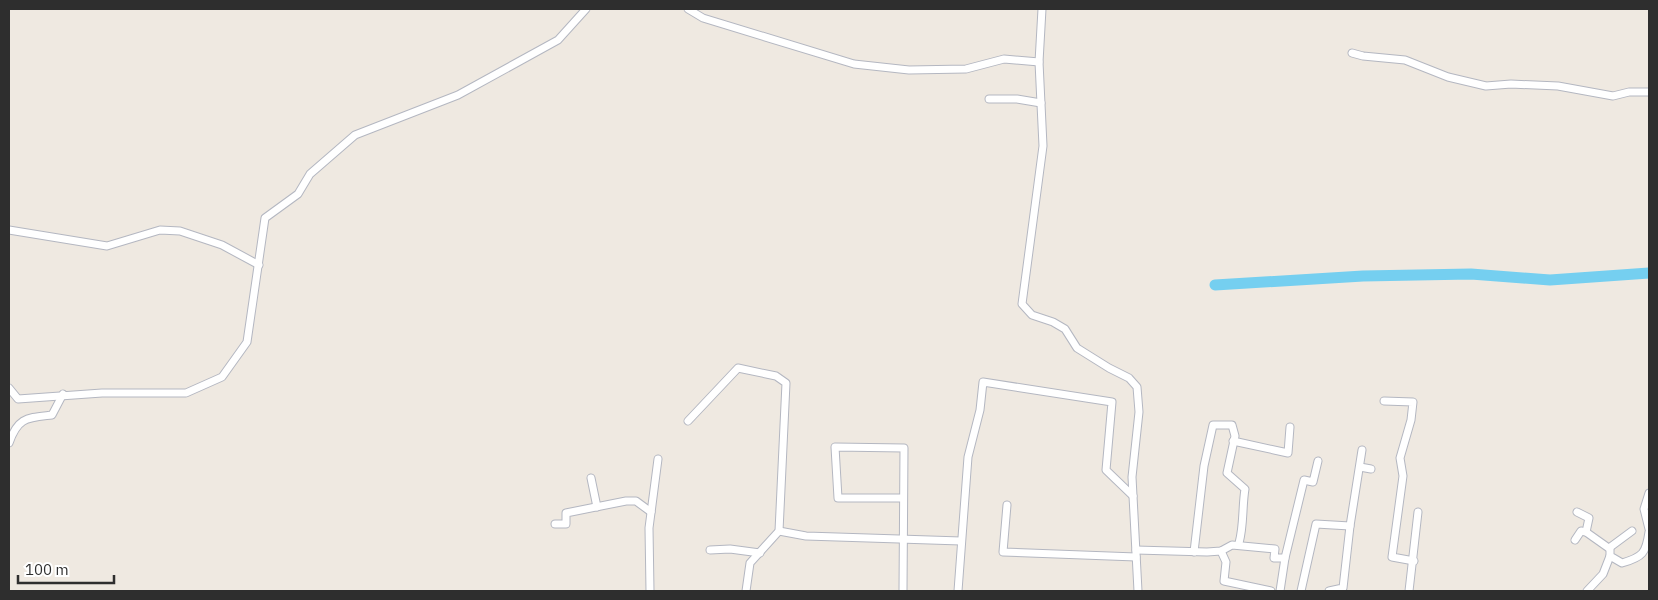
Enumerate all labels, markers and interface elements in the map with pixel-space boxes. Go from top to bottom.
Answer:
scale bar [18,552,114,584]
text: 100 m [25,560,69,579]

